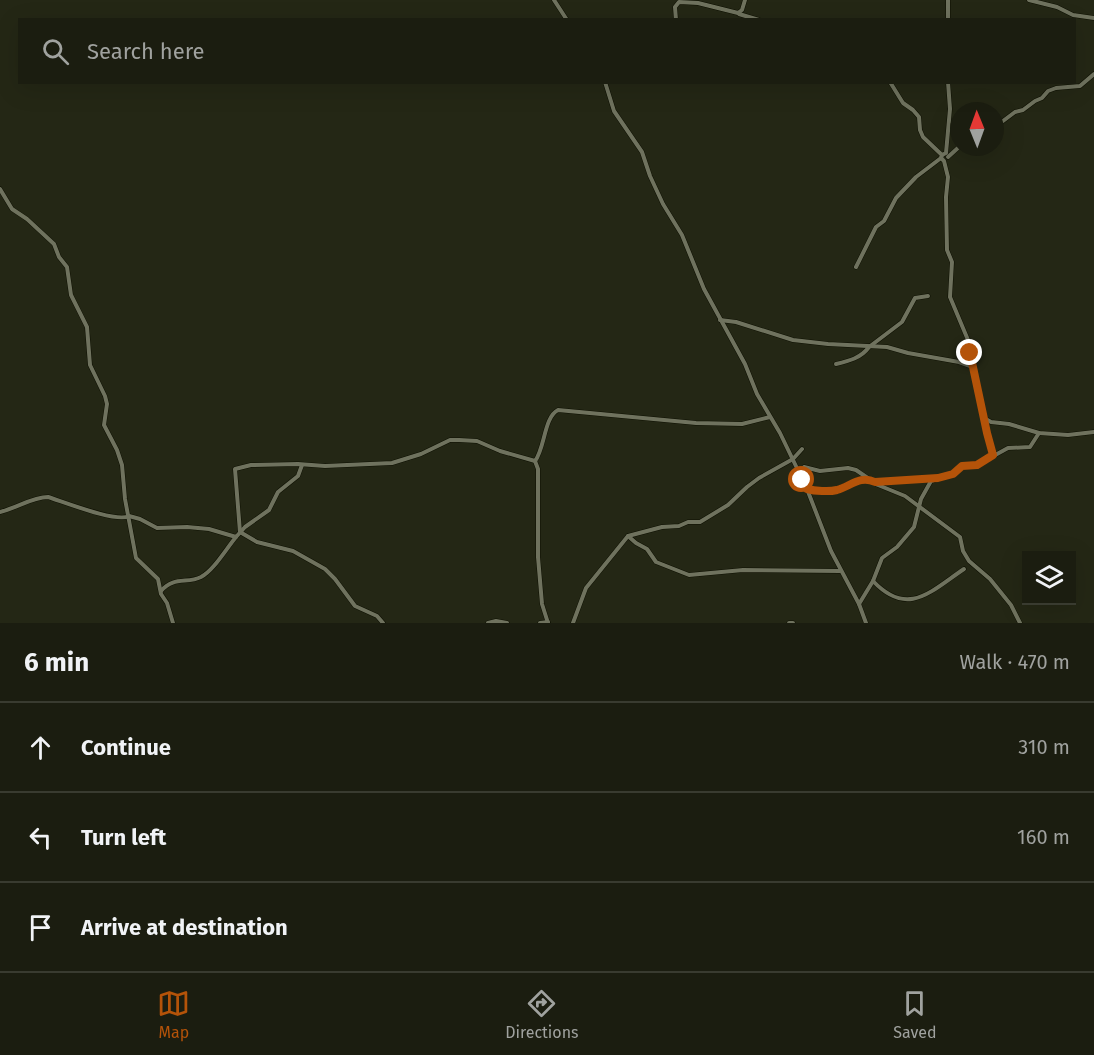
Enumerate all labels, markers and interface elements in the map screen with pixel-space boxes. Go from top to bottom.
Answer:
search box [18,18,1076,84]
icon: search [39,35,72,68]
text: Search here [87,38,205,65]
north arrow [950,102,1004,156]
route end [956,339,982,365]
route start [788,466,814,492]
map controls [1022,551,1076,605]
button: layers [1022,551,1076,605]
text: 6 min [24,647,89,678]
text: Walk · 470 m [960,650,1070,674]
icon: ahead [24,731,57,764]
text: Continue [81,734,171,761]
text: 310 m [1018,735,1070,759]
icon: left [24,821,57,854]
text: Turn left [81,824,166,851]
text: 160 m [1017,825,1070,849]
icon: arrive [24,911,57,944]
text: Arrive at destination [81,914,288,941]
tab: Map [157,987,190,1042]
tab: Directions [505,987,579,1042]
tab: Saved [893,987,937,1042]

